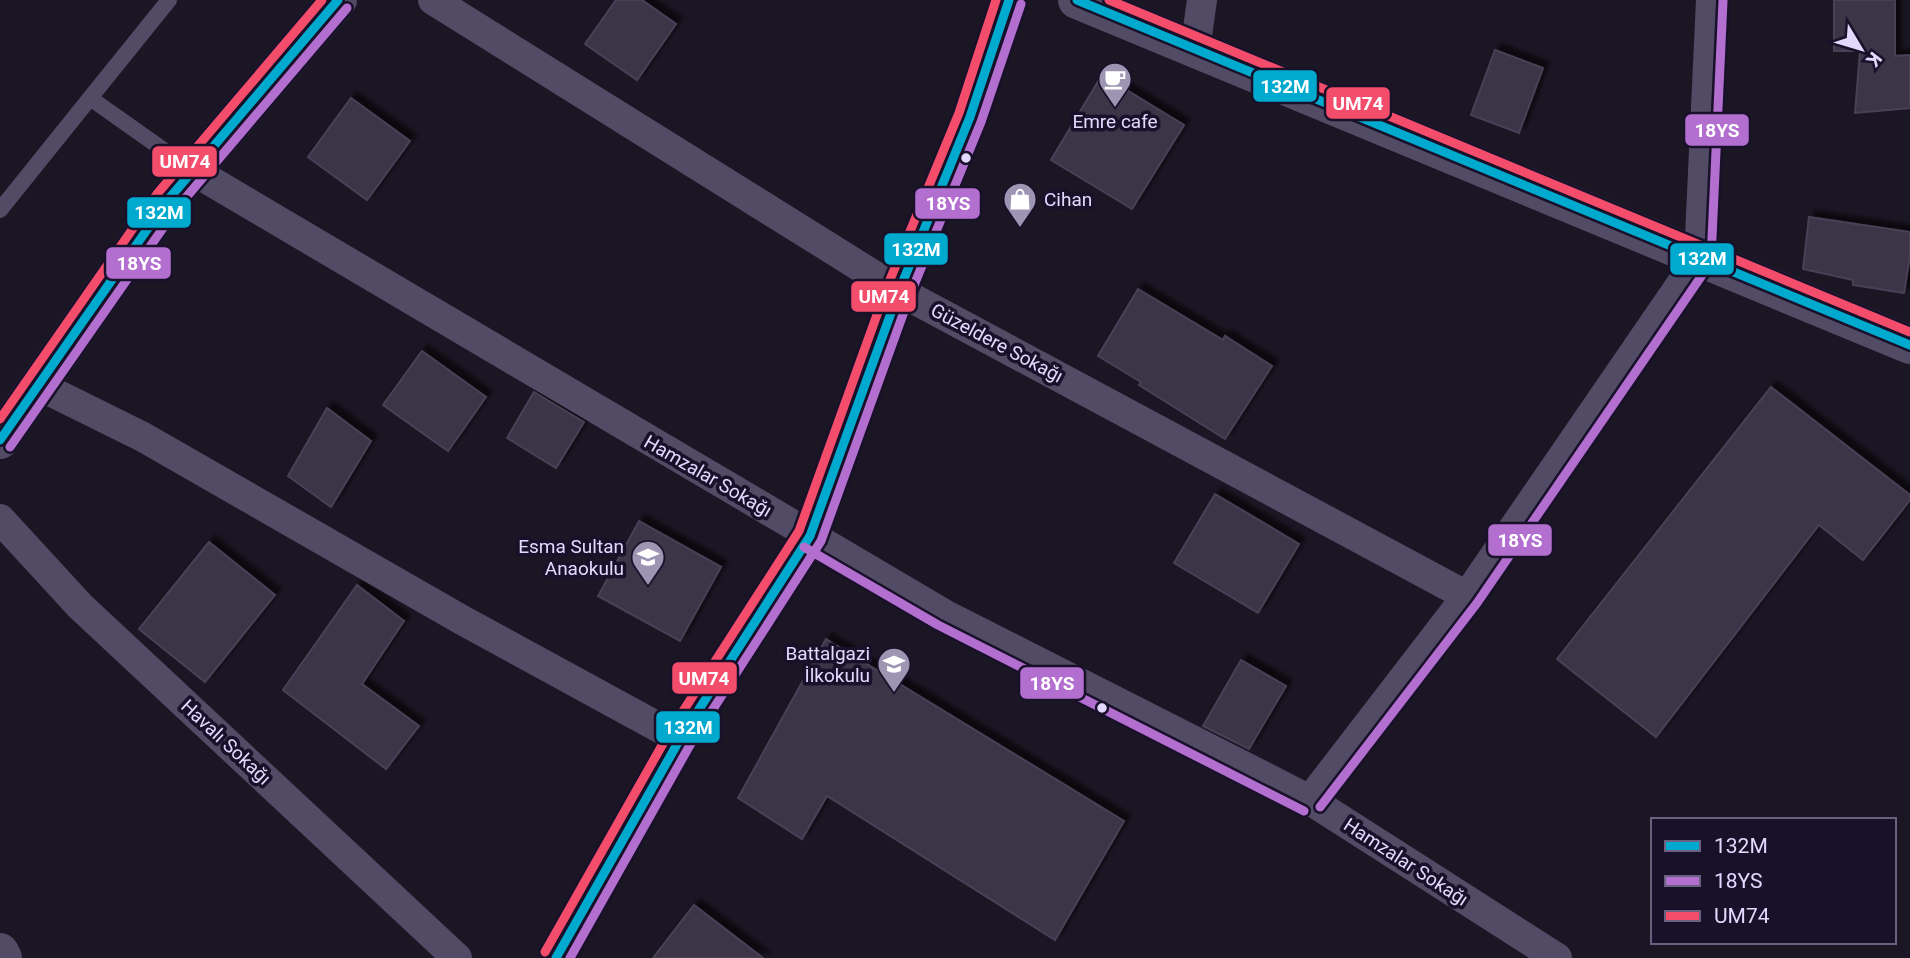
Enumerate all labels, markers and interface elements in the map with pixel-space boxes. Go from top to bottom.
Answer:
north arrow [1826,14,1896,84]
text: K [1861,47,1887,72]
cafe icon: Emre cafe [1096,60,1134,109]
line badge: 132M [1252,69,1318,103]
text: 132M [1260,75,1310,98]
line badge: UM74 [1325,86,1391,120]
text: UM74 [1333,92,1384,115]
place label: Emre cafe [1072,110,1158,133]
line badge: 18YS [1684,113,1750,147]
text: 18YS [1694,119,1740,142]
line badge: UM74 [151,145,218,178]
text: UM74 [160,150,211,173]
unlabelled marker [959,151,973,165]
shop icon: Cihan [1001,180,1039,229]
line badge: 18YS [914,187,981,220]
place label: Cihan [1044,188,1092,211]
text: 18YS [925,192,971,215]
line badge: 132M [126,196,192,229]
text: 132M [134,201,184,224]
line badge: 132M [883,232,949,266]
text: 132M [891,238,941,261]
line badge: 132M [1669,242,1735,276]
line badge: 18YS [105,246,172,280]
text: 132M [1677,247,1727,270]
text: 18YS [116,252,162,275]
line badge: UM74 [850,280,917,313]
text: UM74 [859,285,910,308]
street label: Güzeldere Sokağı [927,298,1067,388]
street label: Hamzalar Sokağı [640,430,776,522]
line badge: 18YS [1487,523,1553,557]
text: 18YS [1497,529,1543,552]
place label: Esma Sultan Anaokulu [518,535,624,580]
school or university icon: Esma Sultan Anaokulu [629,538,667,587]
place label: Battalgazi İlkokulu [785,642,870,687]
school or university icon: Battalgazi İlkokulu [875,645,913,694]
line badge: UM74 [671,661,738,695]
line badge: 18YS [1019,666,1085,700]
text: UM74 [679,667,730,690]
text: 18YS [1029,672,1075,695]
street label: Havalı Sokağı [176,694,276,790]
unlabelled marker [1095,701,1109,715]
line badge: 132M [655,710,721,744]
text: 132M [663,716,713,739]
street label: Hamzalar Sokağı [1339,813,1473,911]
legend [1651,818,1896,944]
text: 132M [1714,834,1768,858]
text: 18YS [1714,869,1763,893]
text: UM74 [1714,904,1770,928]

